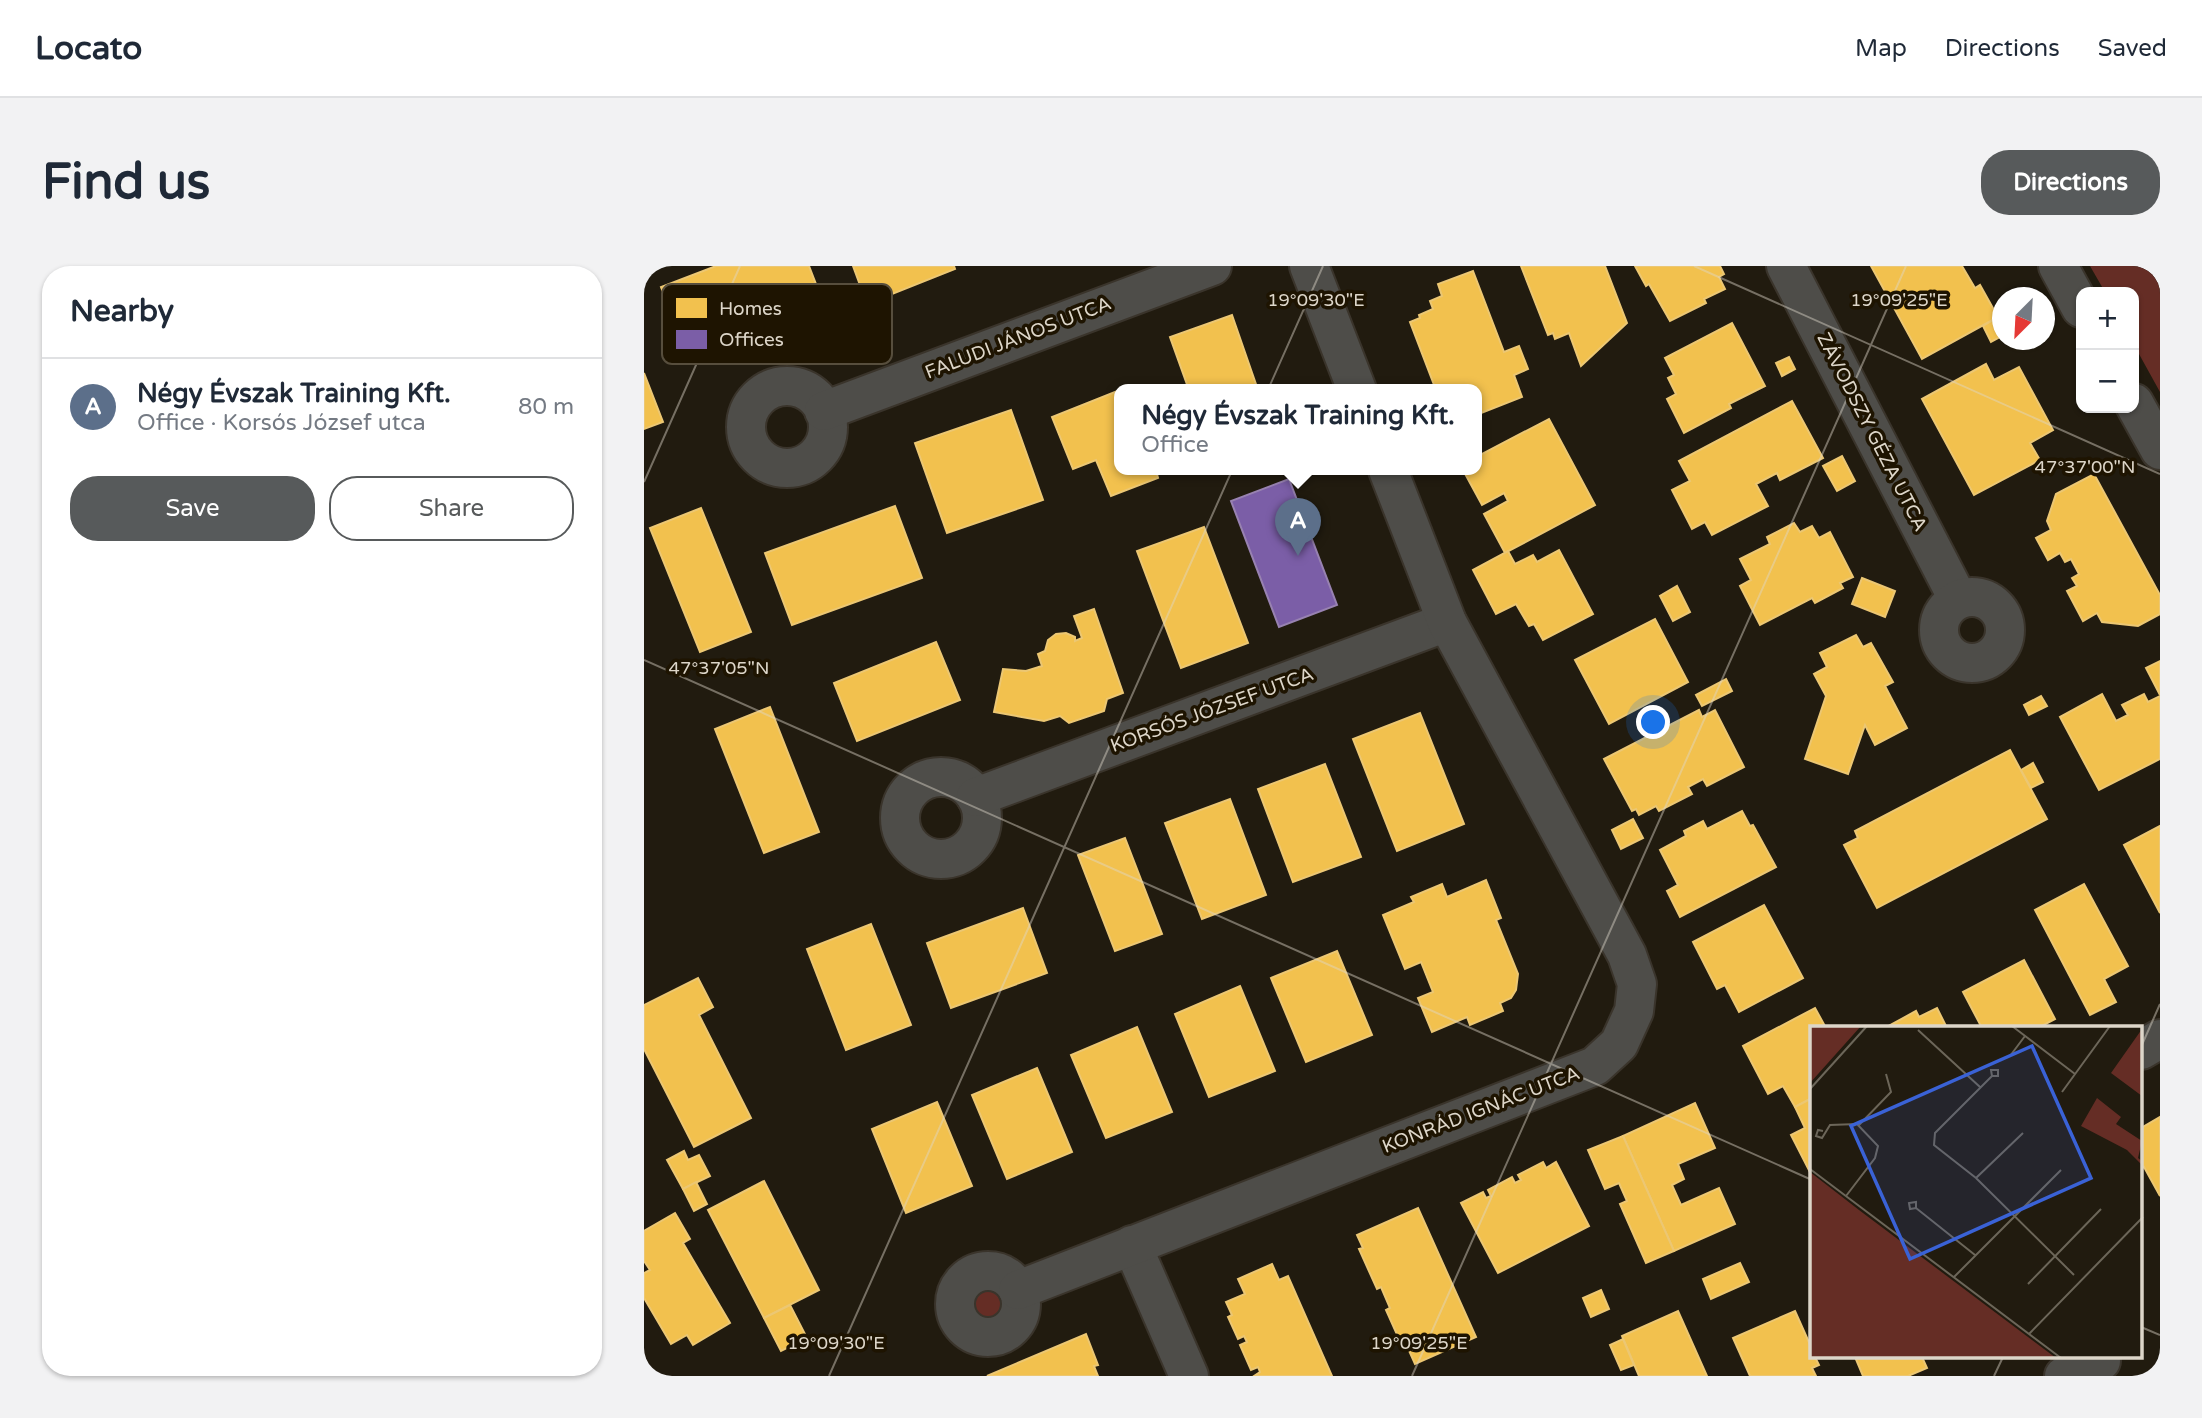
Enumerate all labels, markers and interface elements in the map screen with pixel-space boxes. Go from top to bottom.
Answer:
text: Locato [35,29,142,68]
text: Map [1855,34,1907,63]
text: Directions [1945,34,2060,63]
text: Saved [2098,34,2167,63]
button: Directions [1981,150,2160,215]
text: Find us [42,153,210,212]
legend [662,284,892,364]
north arrow [1992,287,2055,350]
map controls [2076,287,2139,413]
button: + [2076,287,2139,350]
text: 19°09'30"E [1267,289,1365,311]
text: 19°09'25"E [1850,289,1948,311]
street label: FALUDI JÁNOS UTCA [921,291,1114,384]
text: Nearby [70,293,174,330]
text: Homes [719,298,782,320]
text: Offices [719,329,784,351]
street label: ZÁVODSZY GÉZA UTCA [1812,329,1933,535]
button: − [2076,350,2139,413]
text: Négy Évszak Training Kft. [137,378,451,409]
popup [1114,384,1482,475]
text: A [84,393,102,421]
text: 80 m [518,393,574,421]
text: Négy Évszak Training Kft. [1141,400,1455,431]
text: Office · Korsós József utca [137,409,426,437]
text: Office [1141,431,1209,459]
text: 47°37'00"N [2035,456,2135,478]
button: Save [70,476,315,541]
button: Share [329,476,574,541]
pin: A [1275,498,1321,556]
text: 47°37'05"N [669,657,769,679]
street label: KORSÓS JÓZSEF UTCA [1107,662,1317,757]
your location [1636,705,1670,739]
inset map [1810,1026,2142,1358]
street label: KONRÁD IGNÁC UTCA [1379,1061,1583,1158]
text: 19°09'30"E [787,1332,885,1354]
text: 19°09'25"E [1370,1332,1468,1354]

